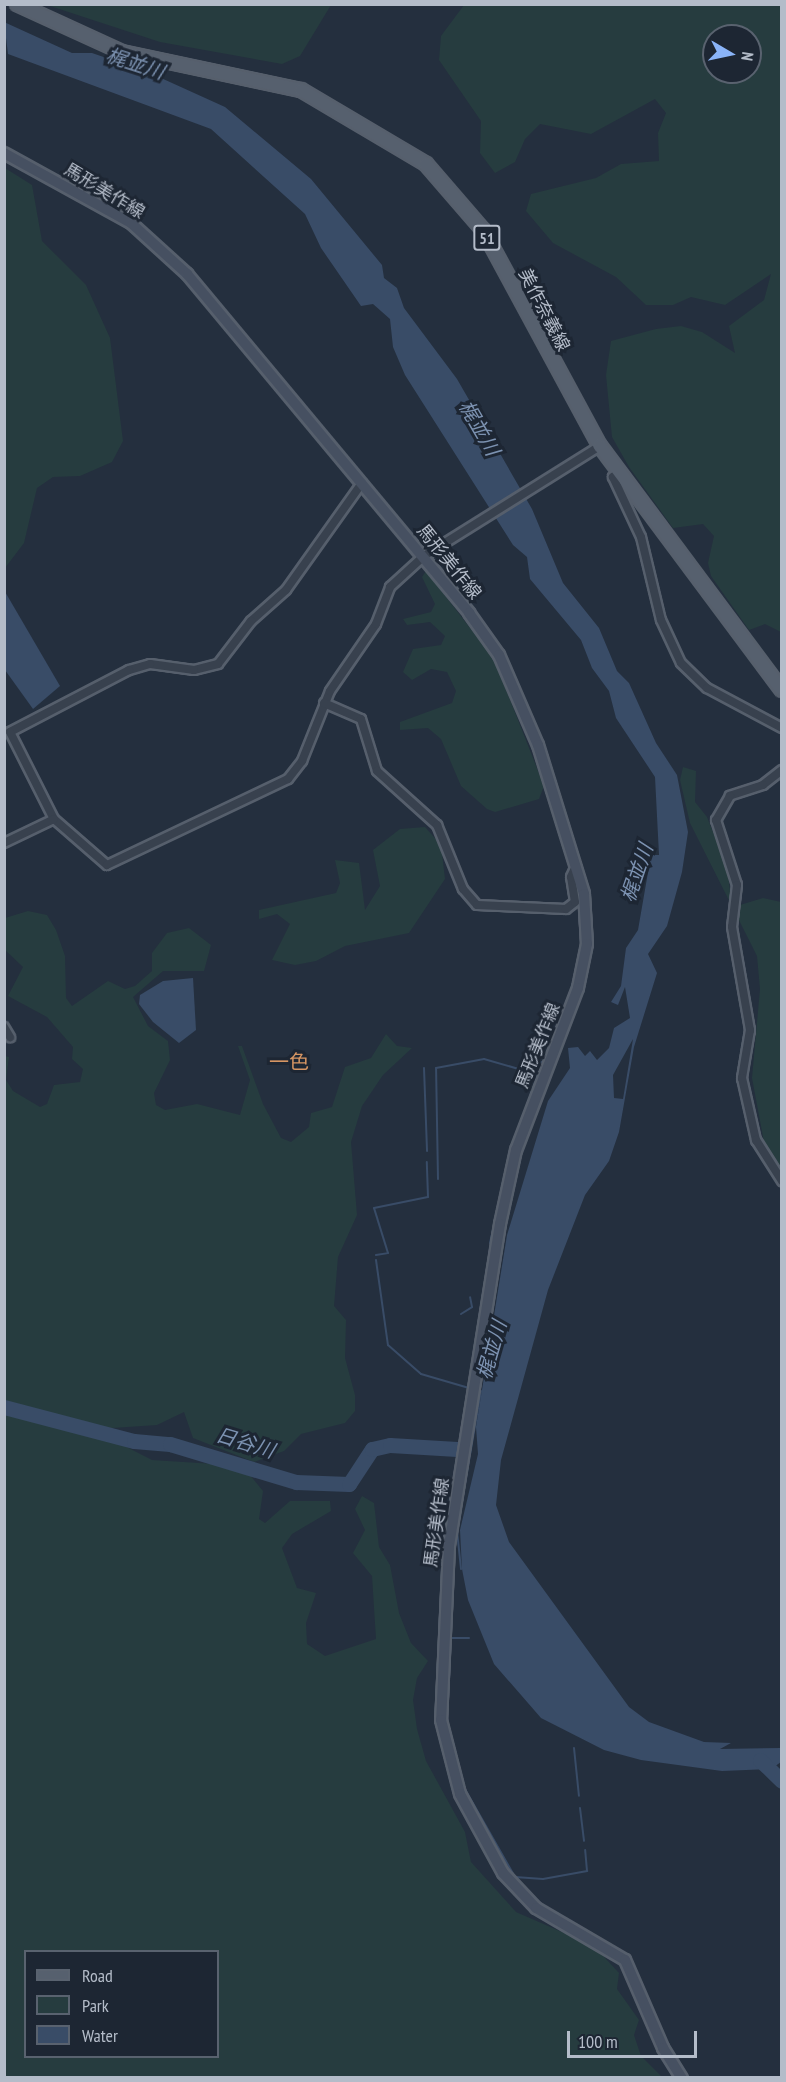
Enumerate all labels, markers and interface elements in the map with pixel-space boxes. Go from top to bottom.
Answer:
north arrow [702,24,762,84]
water label: 梶並川 [103,43,167,85]
text: N [737,51,758,62]
street label: 馬形美作線 [60,159,148,223]
road number: 51 [472,225,502,251]
street label: 美作奈義線 [514,265,574,355]
water label: 梶並川 [454,396,504,460]
street label: 馬形美作線 [412,520,486,604]
water label: 梶並川 [616,841,658,905]
street label: 馬形美作線 [511,1000,565,1092]
district label: 一色 [269,1050,309,1074]
water label: 梶並川 [472,1318,512,1382]
water label: 日谷川 [213,1423,277,1463]
street label: 馬形美作線 [420,1477,454,1569]
legend [24,1950,219,2058]
text: Road [82,1964,113,1987]
text: Park [82,1994,109,2017]
scale bar [570,2019,700,2057]
text: Water [82,2024,118,2047]
text: 100 m [578,2030,618,2053]

